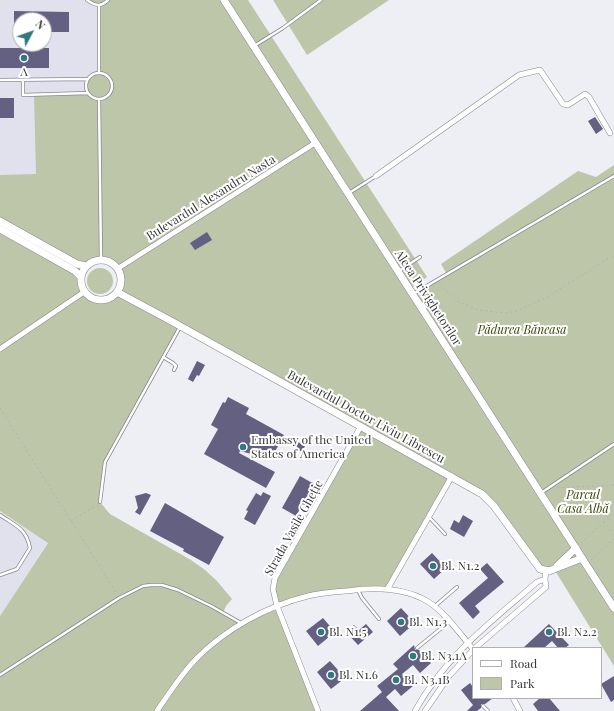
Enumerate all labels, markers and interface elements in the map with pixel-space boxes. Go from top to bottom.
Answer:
north arrow [12,12,52,52]
text: N [32,17,49,32]
marker: A [19,53,29,63]
place label: A [20,65,28,79]
street label: Bulevardul Alexandru Nasta [144,152,278,244]
street label: Aleea Privighetorilor [392,247,464,349]
park label: Pădurea Băneasa [478,323,566,337]
street label: Bulevardul Doctor Liviu Librescu [285,368,447,466]
place label: Embassy of the United States of America [251,433,371,461]
marker: Embassy of the United States of America [238,442,248,452]
street label: Strada Vasile Gheție [262,478,326,578]
park label: Parcul Casa Albă [557,488,609,516]
place label: Bl. N1.2 [441,559,479,573]
marker: Bl. N1.2 [428,561,438,571]
place label: Bl. N1.3 [409,615,447,629]
marker: Bl. N1.3 [396,617,406,627]
place label: Bl. N1.5 [329,625,367,639]
place label: Bl. N2.2 [557,625,597,639]
marker: Bl. N1.5 [316,627,326,637]
marker: Bl. N2.2 [544,627,554,637]
legend [472,647,602,699]
place label: Bl. N3.1A [421,649,467,663]
marker: Bl. N3.1A [408,651,418,661]
text: Road [510,655,537,671]
place label: Bl. N1.6 [339,668,378,682]
marker: Bl. N1.6 [326,670,336,680]
place label: Bl. N3.1B [404,673,450,687]
marker: Bl. N3.1B [391,675,401,685]
text: Park [510,675,535,691]

